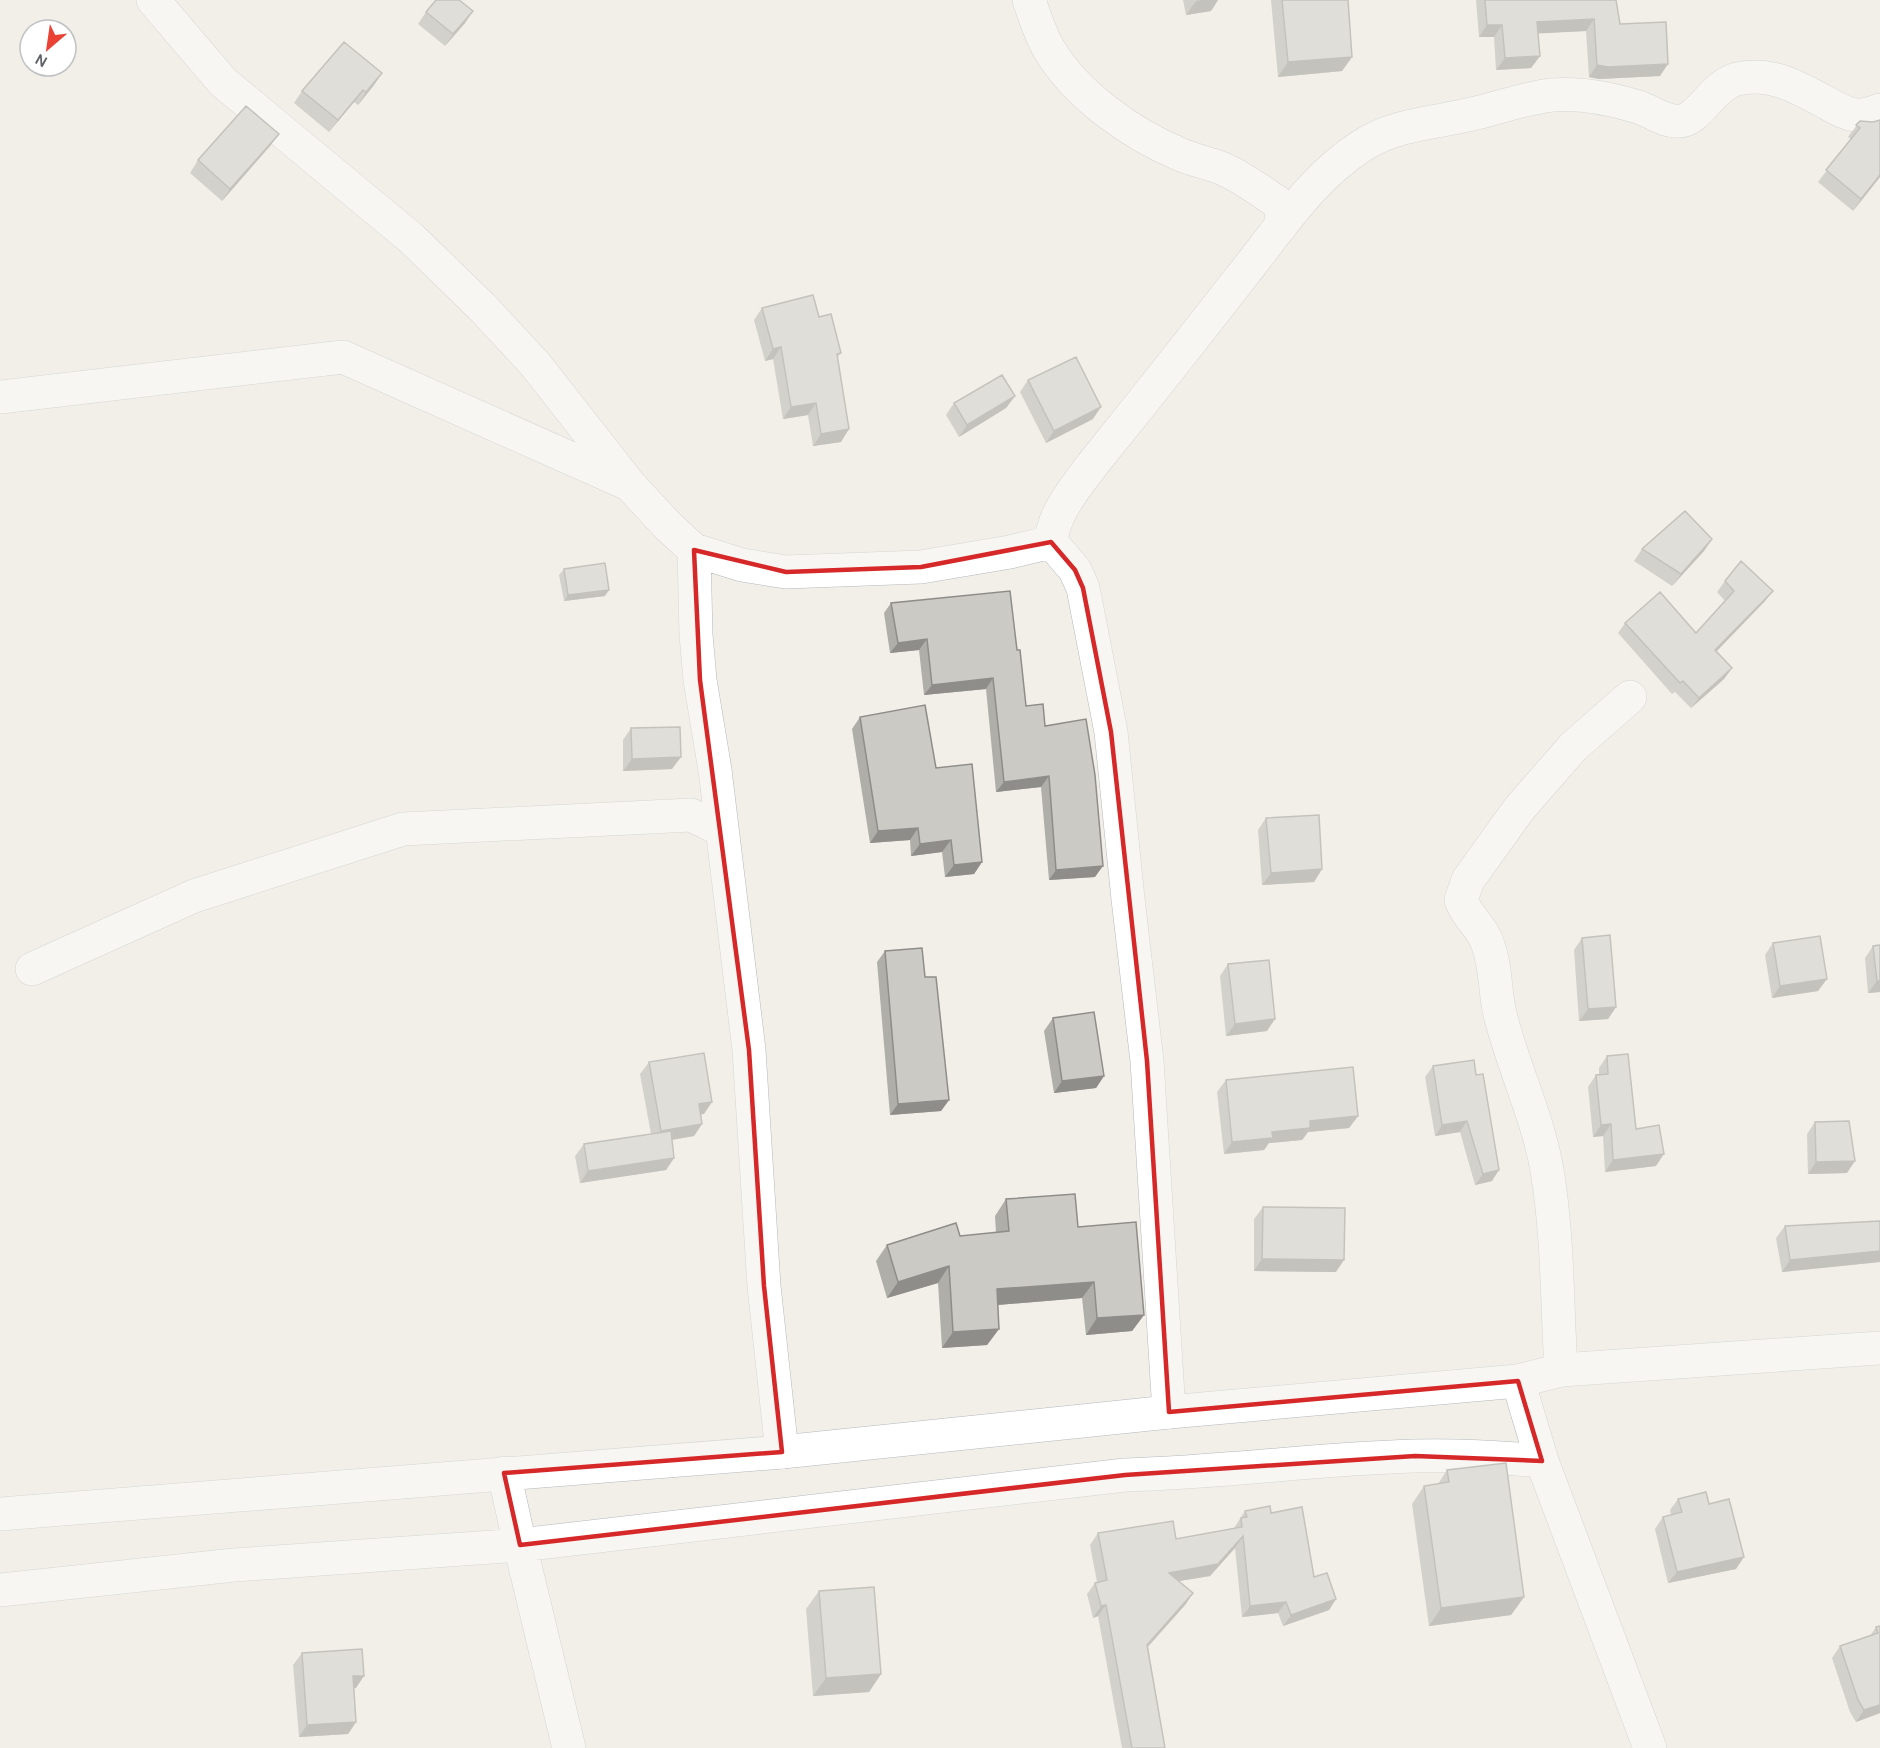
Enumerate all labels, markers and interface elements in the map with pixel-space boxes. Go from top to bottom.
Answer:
north arrow [18,18,78,78]
text: N [31,50,51,72]

